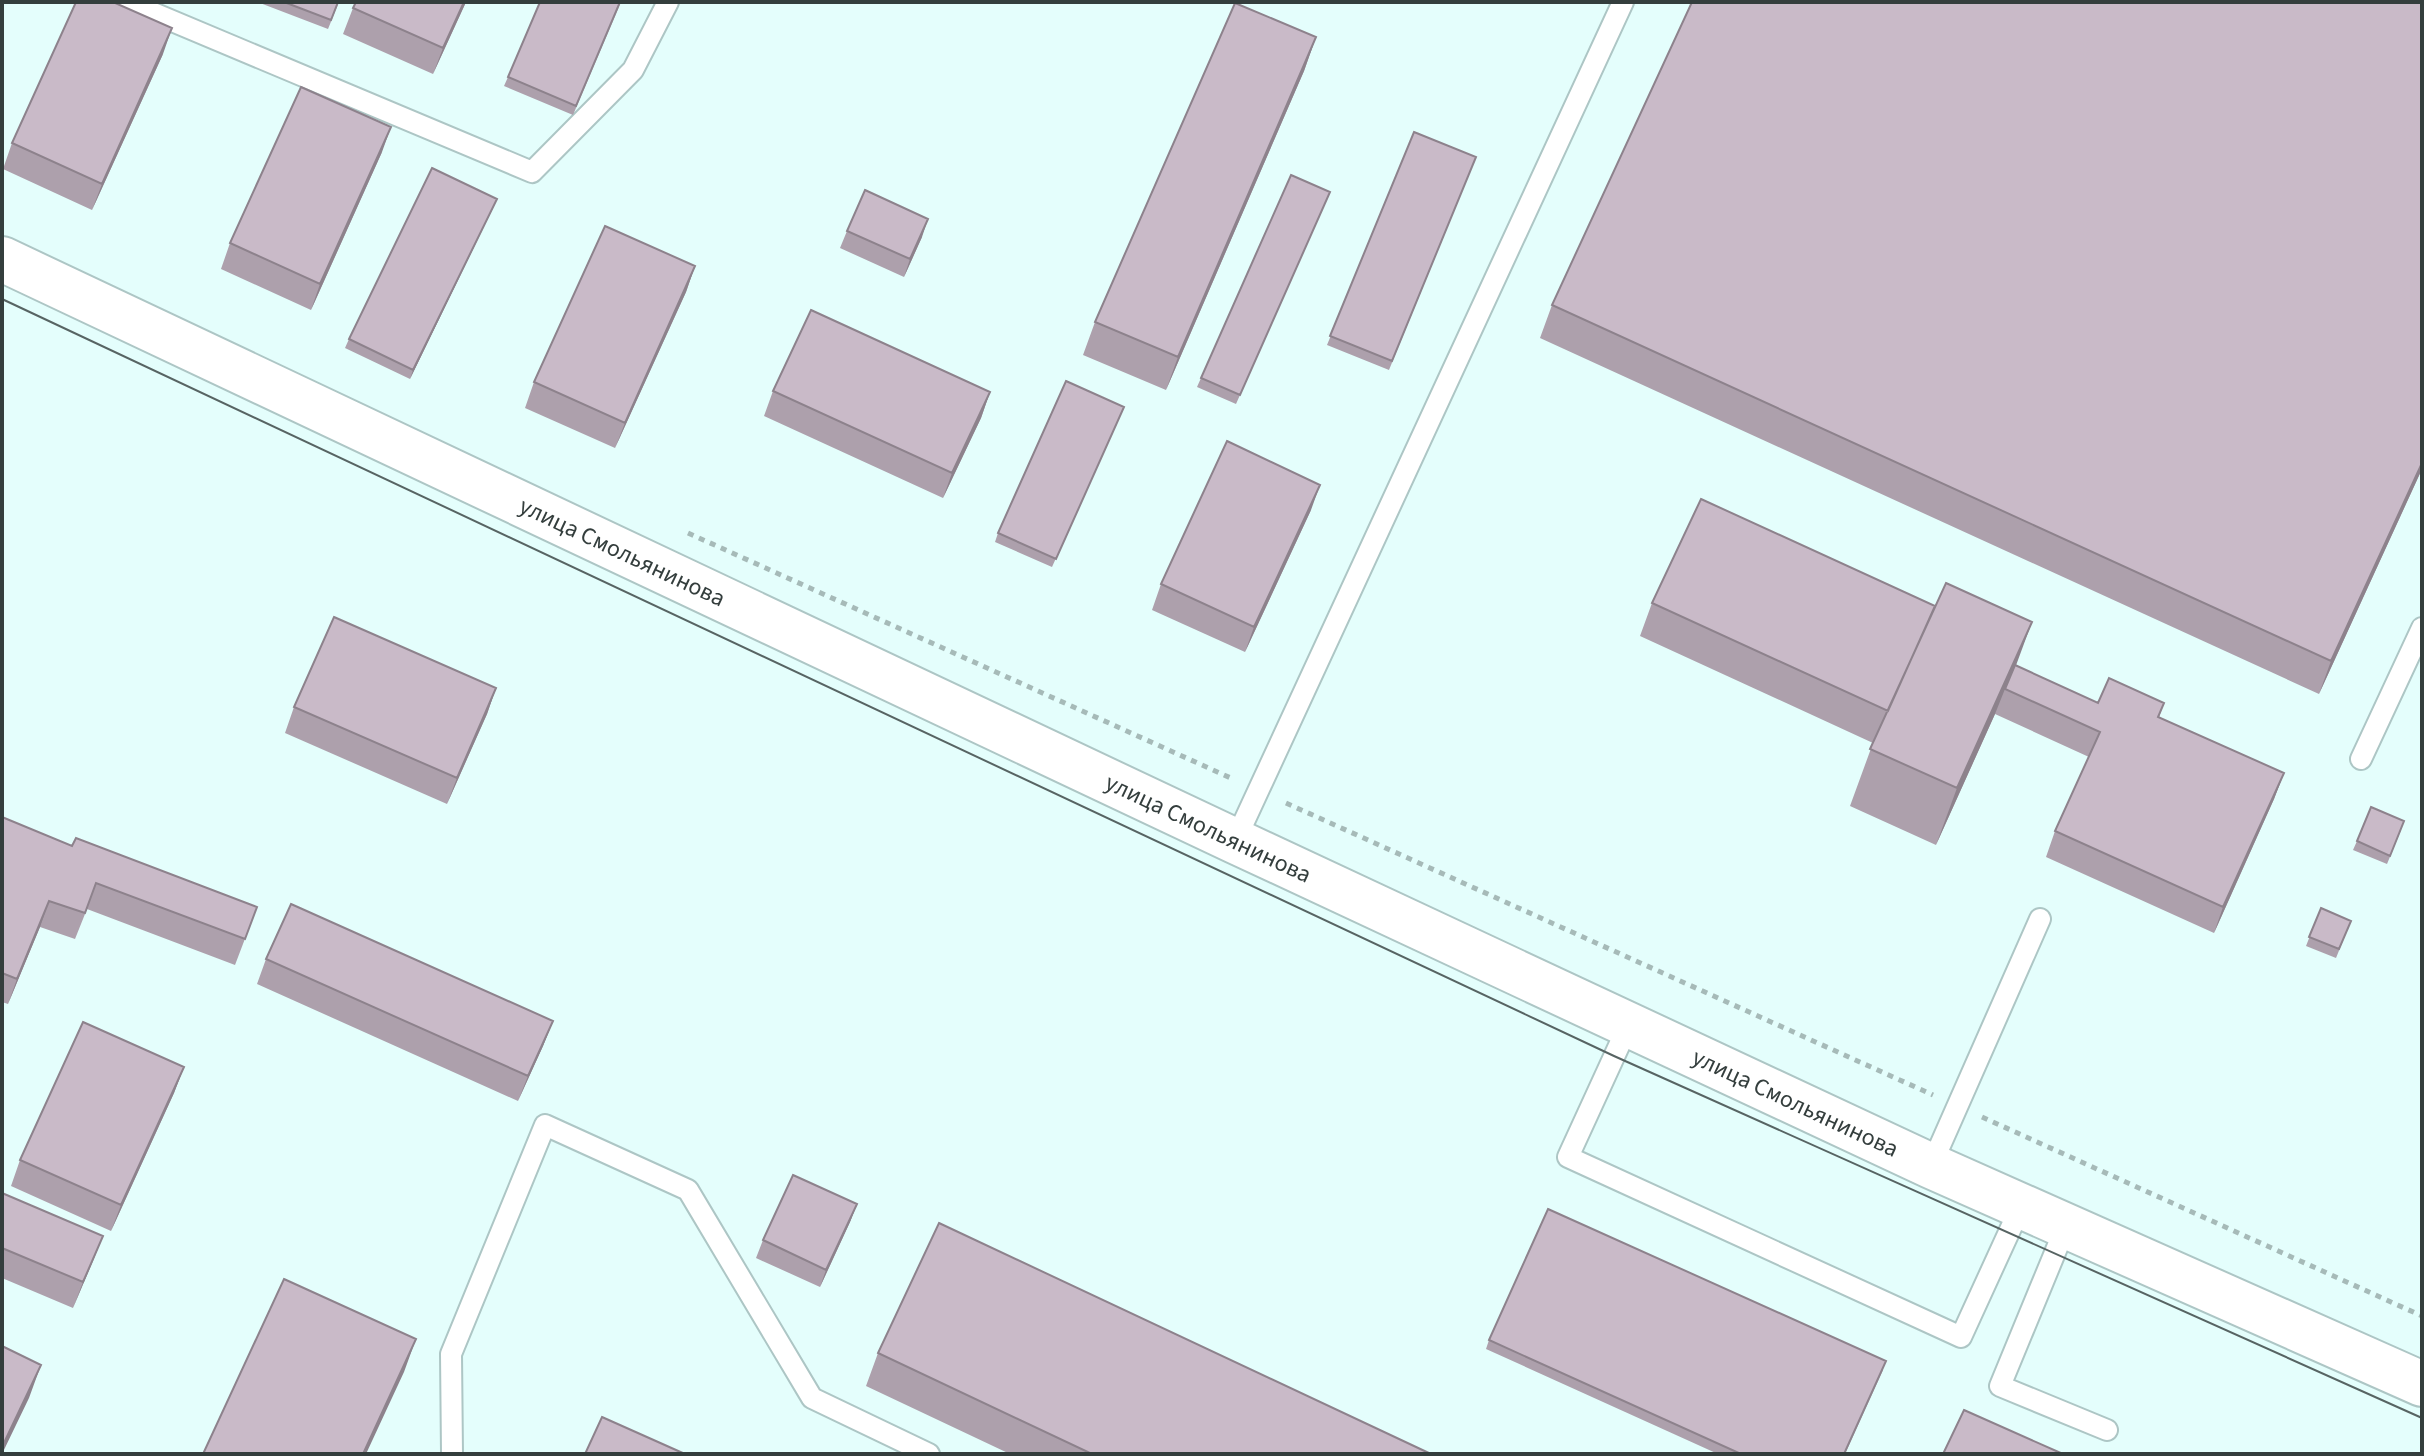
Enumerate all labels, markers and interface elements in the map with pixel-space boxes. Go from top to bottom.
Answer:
street label: улица Смольянинова [513,489,731,616]
street label: улица Смольянинова [1099,765,1317,892]
street label: улица Смольянинова [1686,1040,1904,1166]

